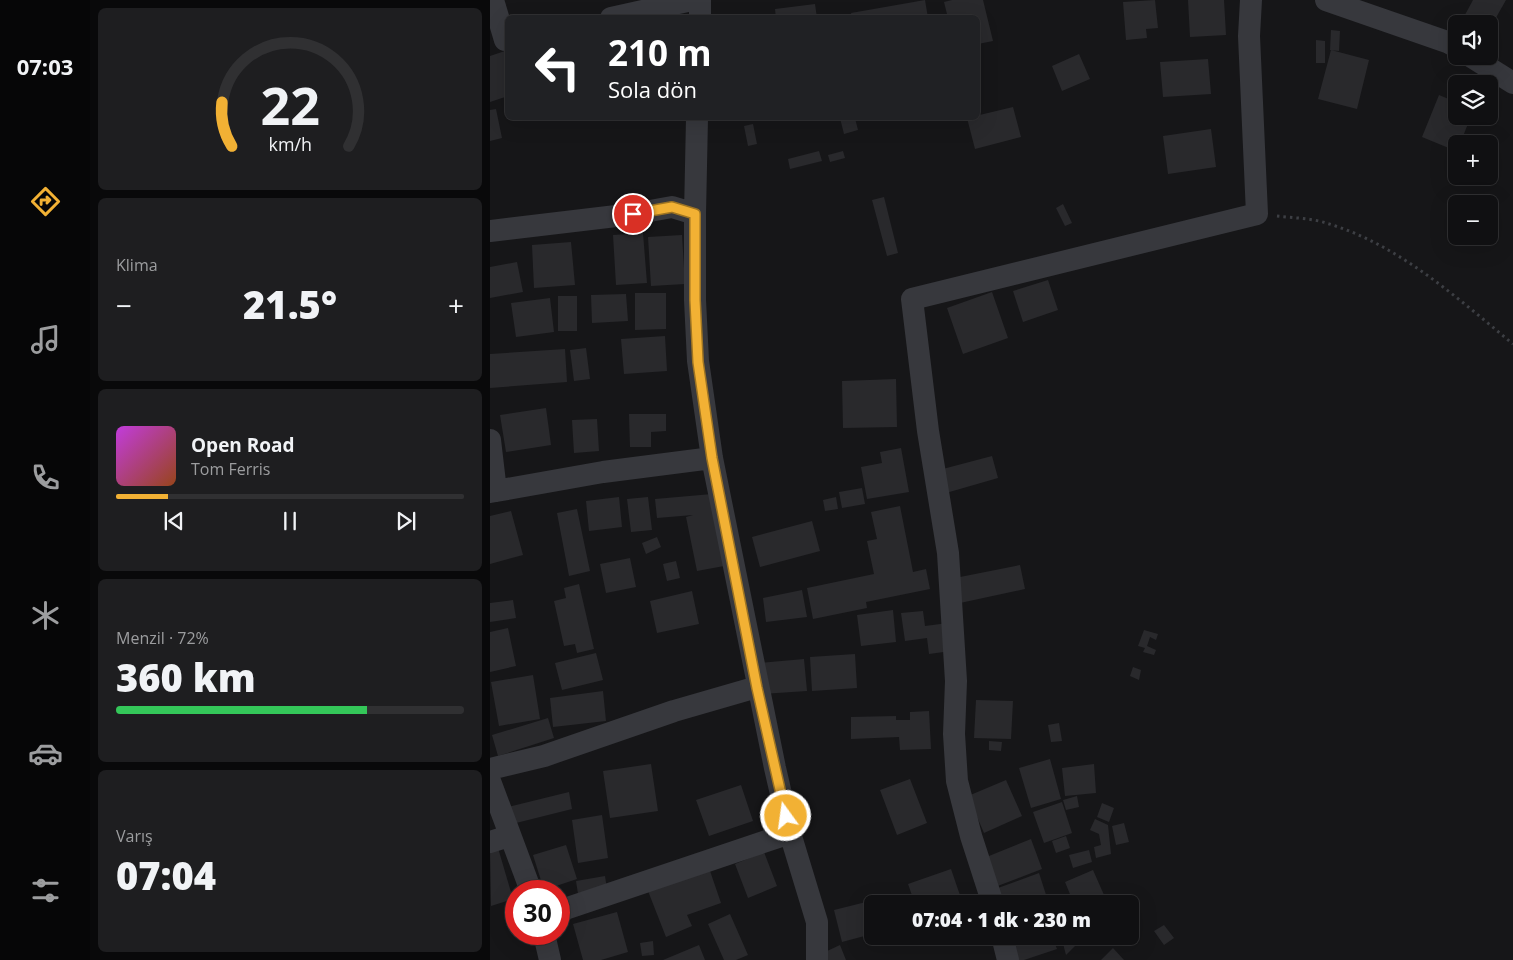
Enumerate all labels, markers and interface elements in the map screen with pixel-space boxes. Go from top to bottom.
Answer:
map controls [1448,15,1498,245]
button: sound [1448,15,1498,65]
text: 210 m [608,29,712,76]
icon: left [525,35,590,100]
text: 07:03 [17,51,73,81]
text: 22 [260,69,320,140]
text: Sola dön [608,74,697,104]
button: layers [1448,75,1498,125]
text: km/h [268,132,312,156]
button: + [1448,135,1498,185]
icon: directions [28,184,63,219]
pin [612,193,654,235]
button: − [1448,195,1498,245]
icon: arrive [619,200,647,228]
text: Klima [116,254,158,276]
text: 21.5° [243,278,337,330]
text: − [116,286,132,324]
text: + [448,286,464,324]
icon: music [28,322,63,357]
text: Open Road [191,432,295,458]
text: Tom Ferris [191,458,270,480]
icon: phone [28,460,63,495]
icon: previous [160,507,188,535]
icon: pause [276,507,304,535]
icon: next [392,507,420,535]
icon: climate [28,598,63,633]
text: Menzil · 72% [116,627,209,649]
text: 360 km [116,651,256,703]
icon: car [28,736,63,771]
position arrow [759,789,811,841]
text: Varış [116,825,153,847]
text: 07:04 [116,849,216,901]
icon: filters [28,873,63,908]
speed limit sign: 30 [505,880,570,945]
text: 07:04 · 1 dk · 230 m [912,907,1091,933]

